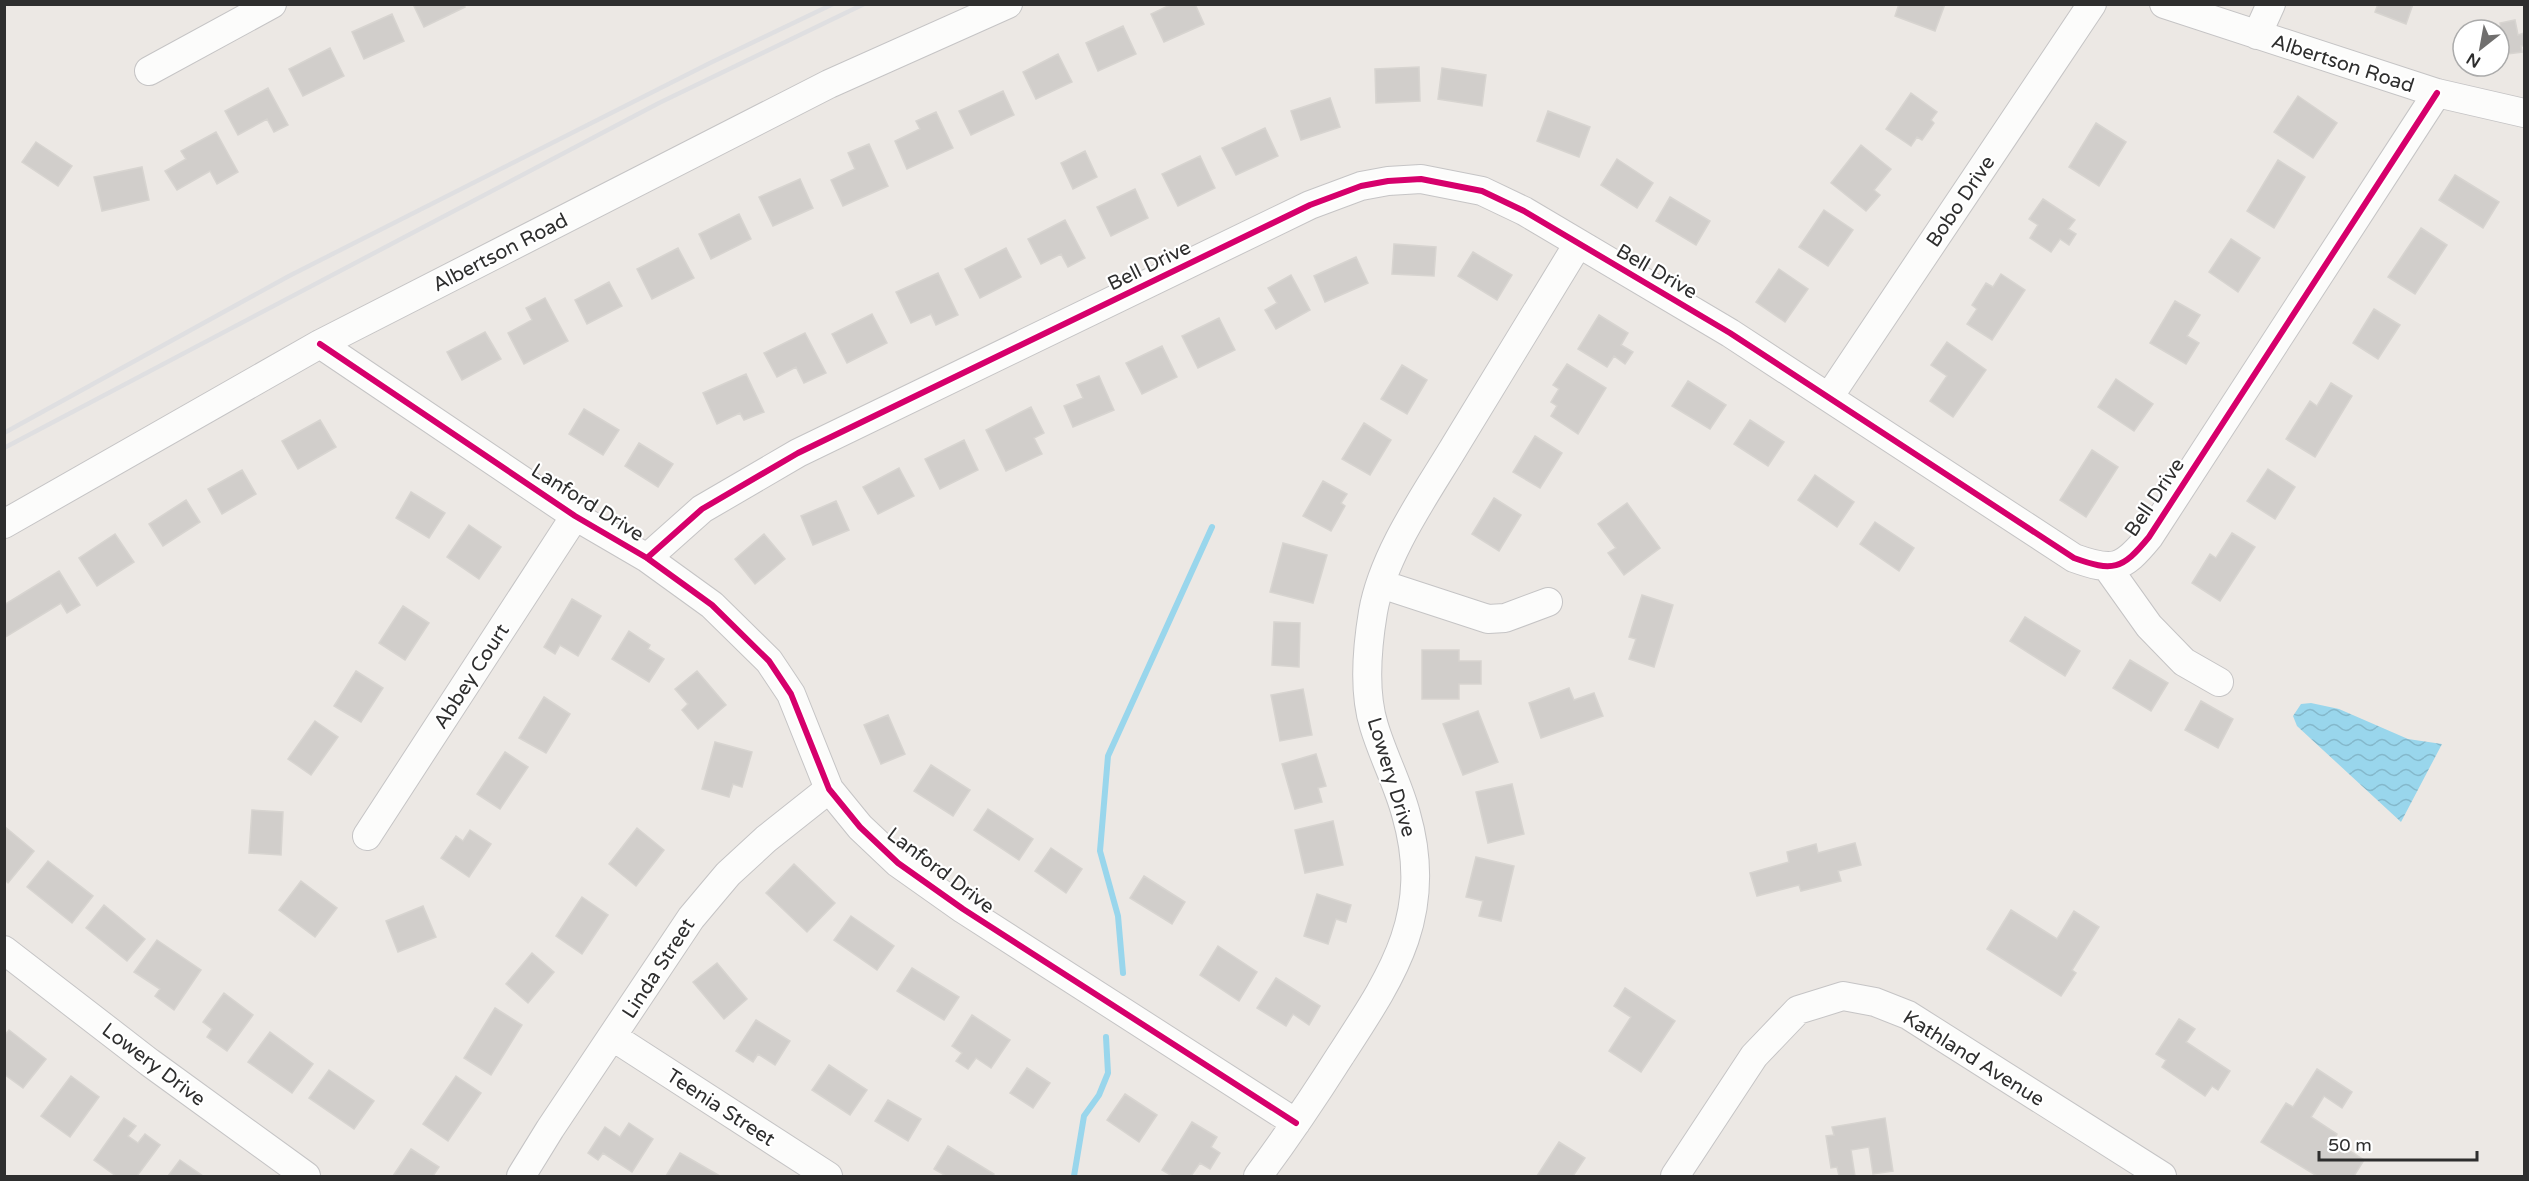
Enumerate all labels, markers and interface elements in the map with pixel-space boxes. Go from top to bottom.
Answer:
north arrow [2451,18,2511,78]
street label: Albertson Road [2268,30,2417,98]
text: N [2463,48,2484,72]
street label: Bobo Drive [1921,151,2000,252]
street label: Albertson Road [429,209,572,297]
street label: Bell Drive [1104,235,1195,296]
street label: Bell Drive [1612,239,1701,305]
street label: Bell Drive [2120,454,2190,541]
street label: Lanford Drive [527,459,648,547]
street label: Abbey Court [429,619,515,734]
street label: Lowery Drive [1362,715,1421,840]
street label: Lanford Drive [882,823,999,919]
street label: Linda Street [617,914,700,1023]
street label: Kathland Avenue [1898,1006,2049,1112]
street label: Lowery Drive [97,1018,210,1112]
street label: Teenia Street [662,1064,779,1152]
scale bar [2319,1124,2476,1162]
text: 50 m [2328,1134,2372,1156]

